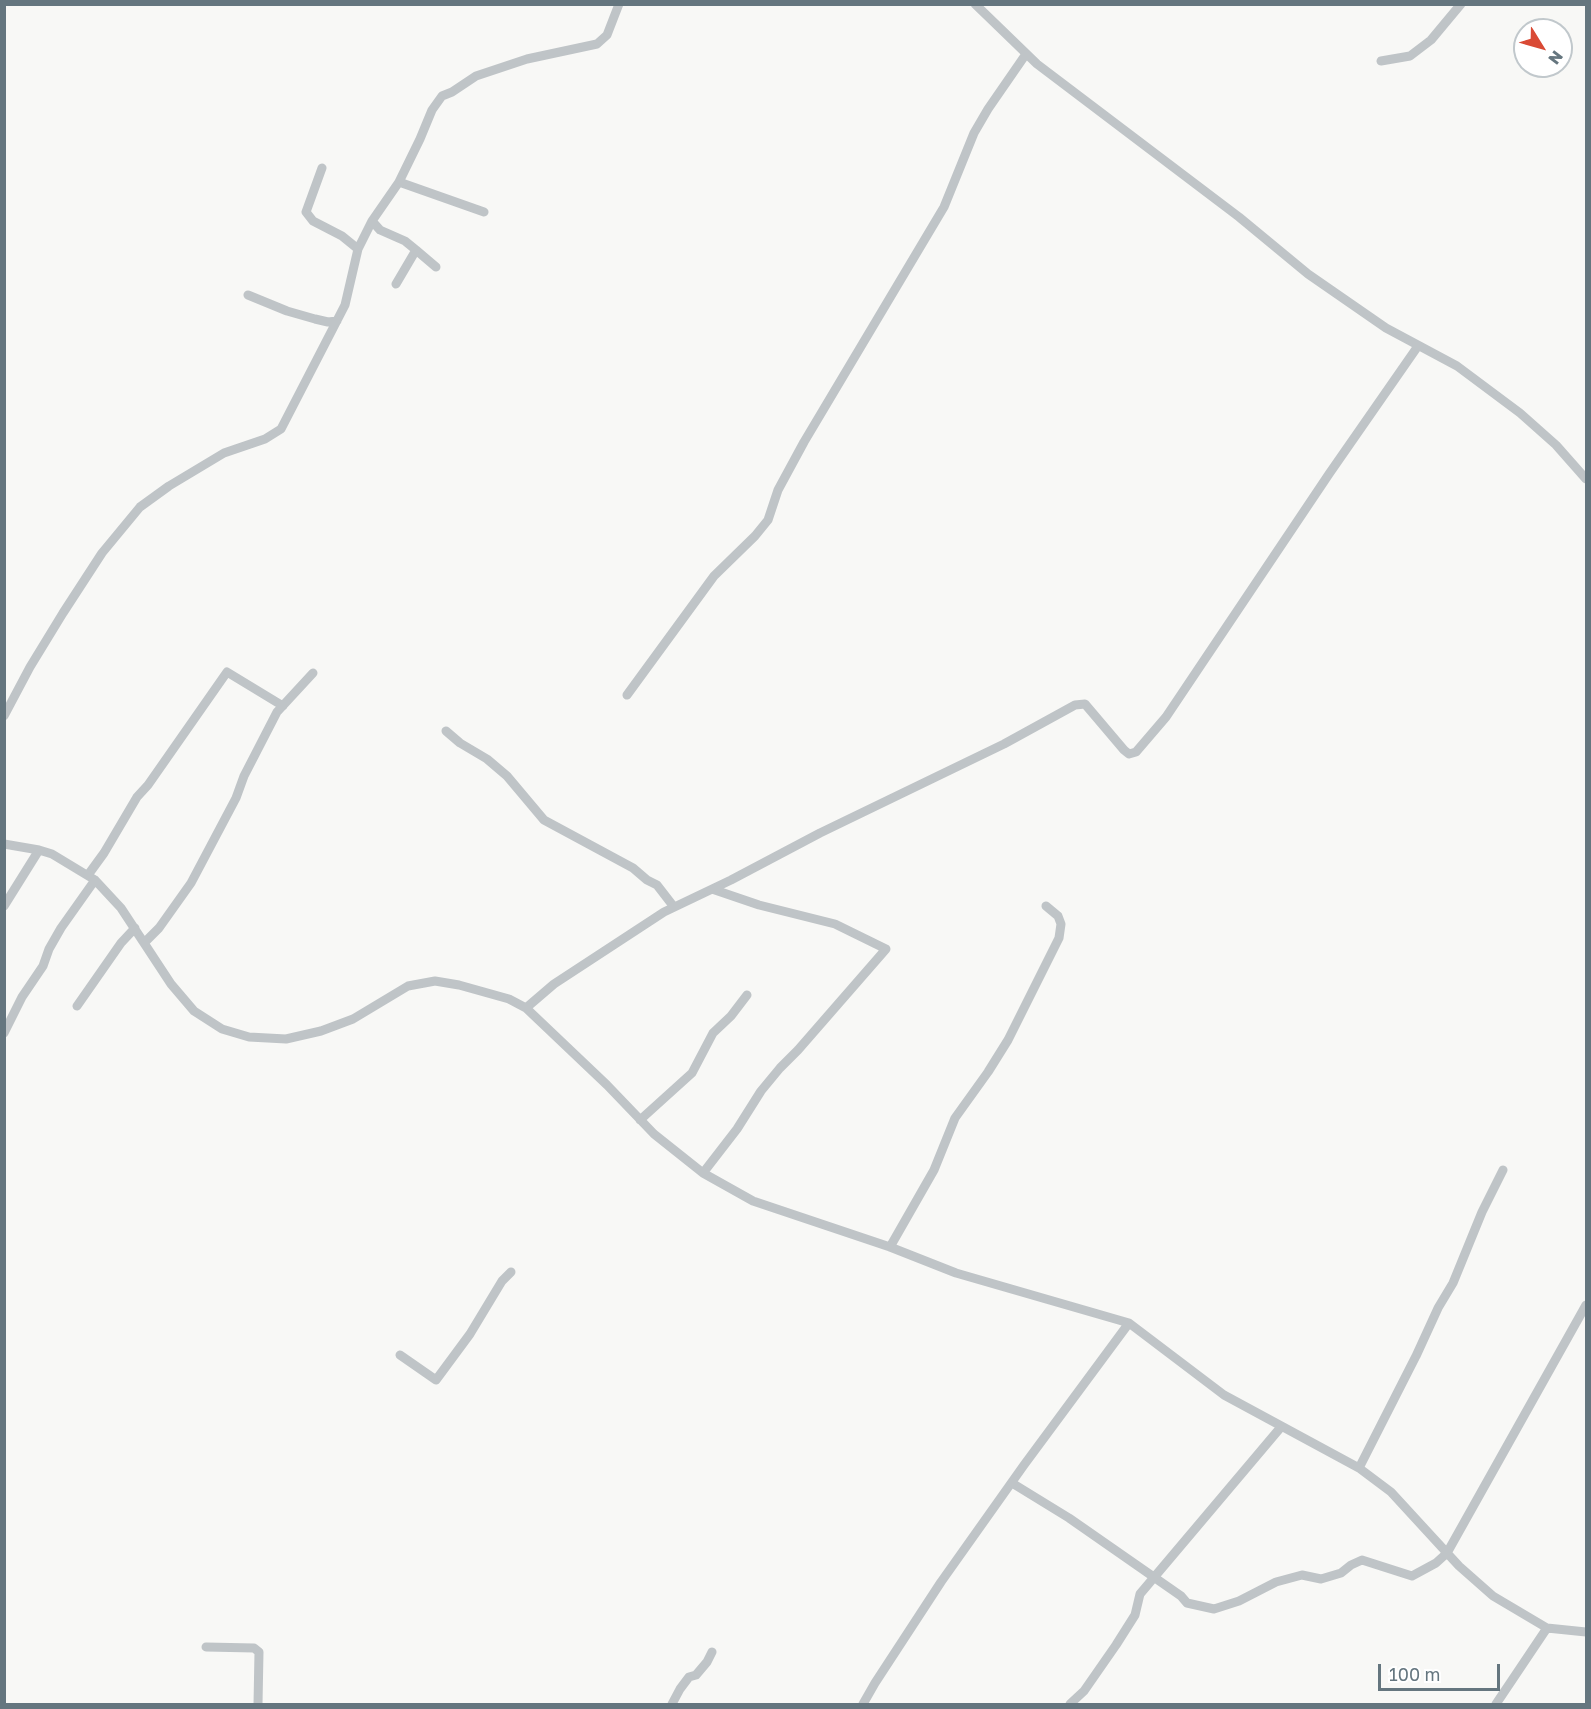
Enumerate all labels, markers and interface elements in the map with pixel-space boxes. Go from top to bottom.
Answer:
north arrow [1513,18,1573,78]
text: N [1544,47,1567,69]
scale bar [1381,1652,1502,1690]
text: 100 m [1389,1663,1440,1685]

